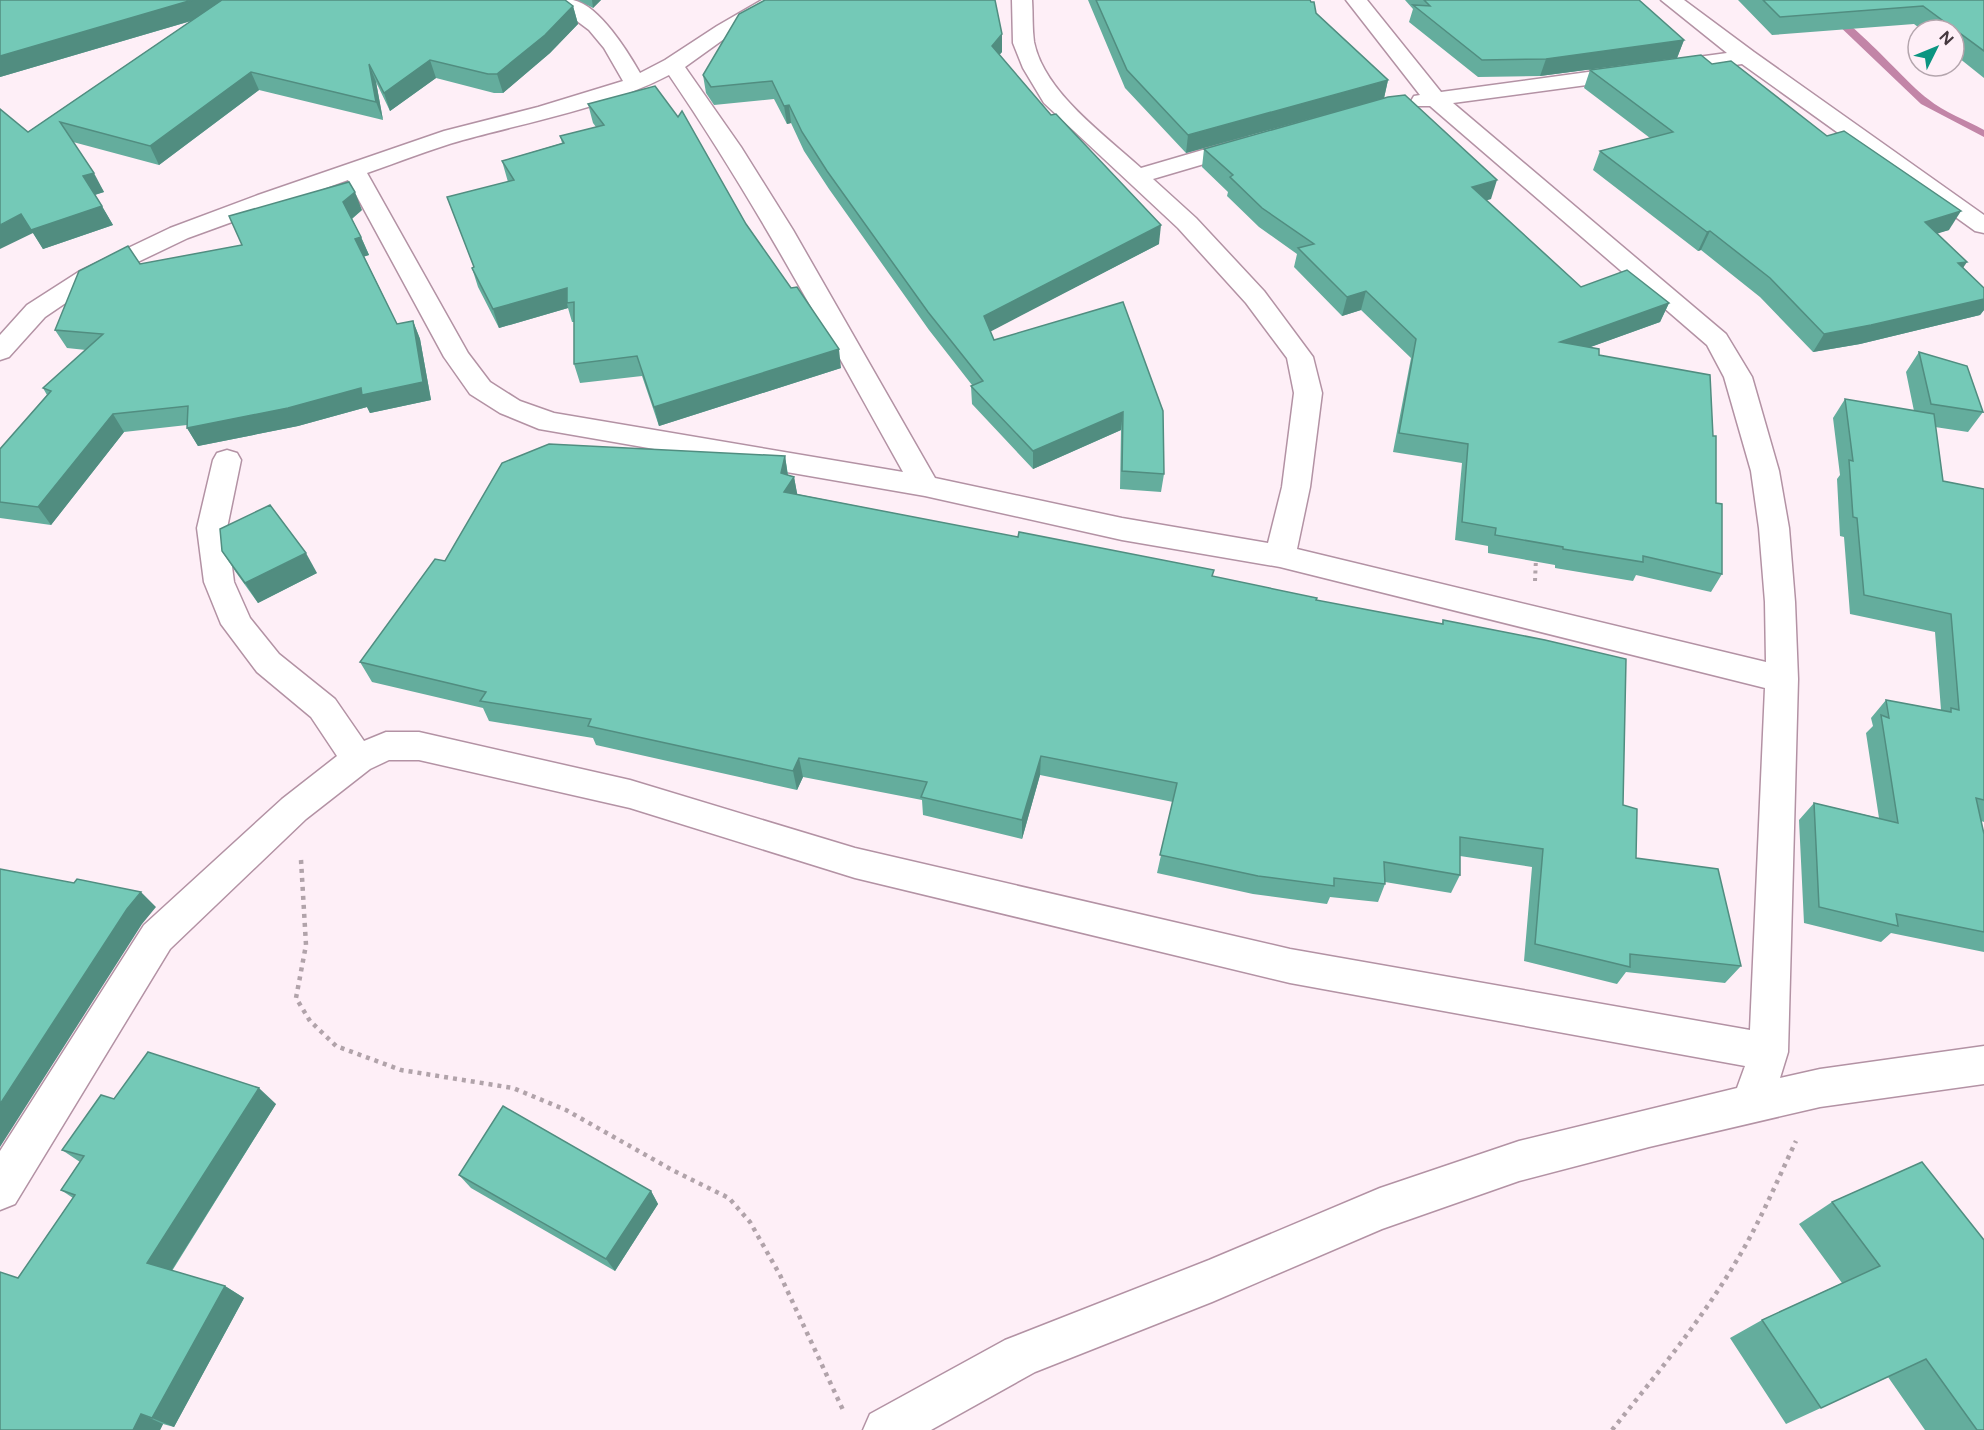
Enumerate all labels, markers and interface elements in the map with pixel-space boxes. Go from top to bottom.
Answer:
north arrow [1906,18,1966,78]
text: N [1935,27,1958,49]

